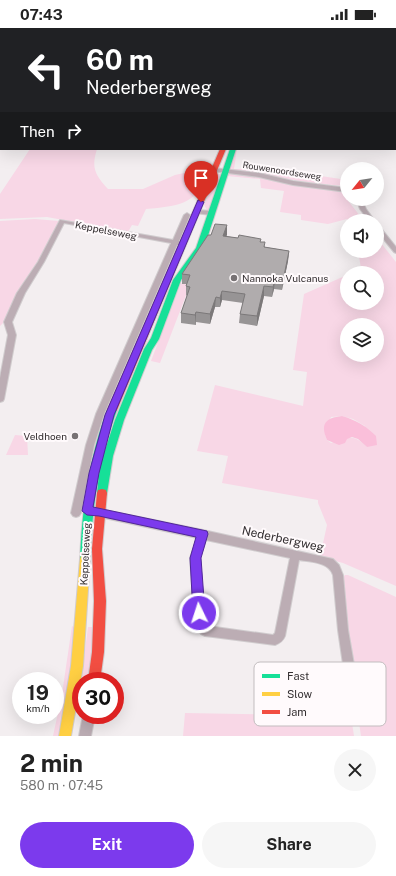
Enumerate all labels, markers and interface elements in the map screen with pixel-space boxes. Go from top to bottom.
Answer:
text: 07:43 [20,6,63,23]
text: 60 m [86,43,154,76]
icon: left [20,44,72,96]
text: Nederbergweg [86,77,212,98]
icon: right [63,120,85,142]
text: Then [20,123,55,140]
street label: Rouwenoordseweg [242,159,323,182]
pin [184,161,218,202]
north arrow [340,162,384,206]
map controls [340,162,384,362]
icon: arrive [190,167,212,189]
button: sound [340,214,384,258]
street label: Keppelseweg [74,218,138,242]
button: search [340,266,384,310]
place label: Nannoka Vulcanus [242,272,328,284]
marker: Nannoka Vulcanus [229,273,239,283]
button: layers [340,318,384,362]
place label: Veldhoen [23,430,67,442]
marker: Veldhoen [70,431,80,441]
street label: Keppelseweg [77,522,93,586]
street label: Nederbergweg [241,523,325,555]
position arrow [178,592,220,634]
legend [254,662,386,726]
text: Fast [287,670,309,682]
speed limit sign: 30 [72,672,124,724]
text: 19 [27,681,49,705]
text: Slow [287,688,313,700]
text: km/h [26,702,50,714]
text: Jam [287,706,307,718]
text: 2 min [20,749,83,777]
button: close [334,749,376,791]
text: 580 m · 07:45 [20,778,103,793]
button: Exit [20,822,194,868]
button: Share [202,822,376,868]

